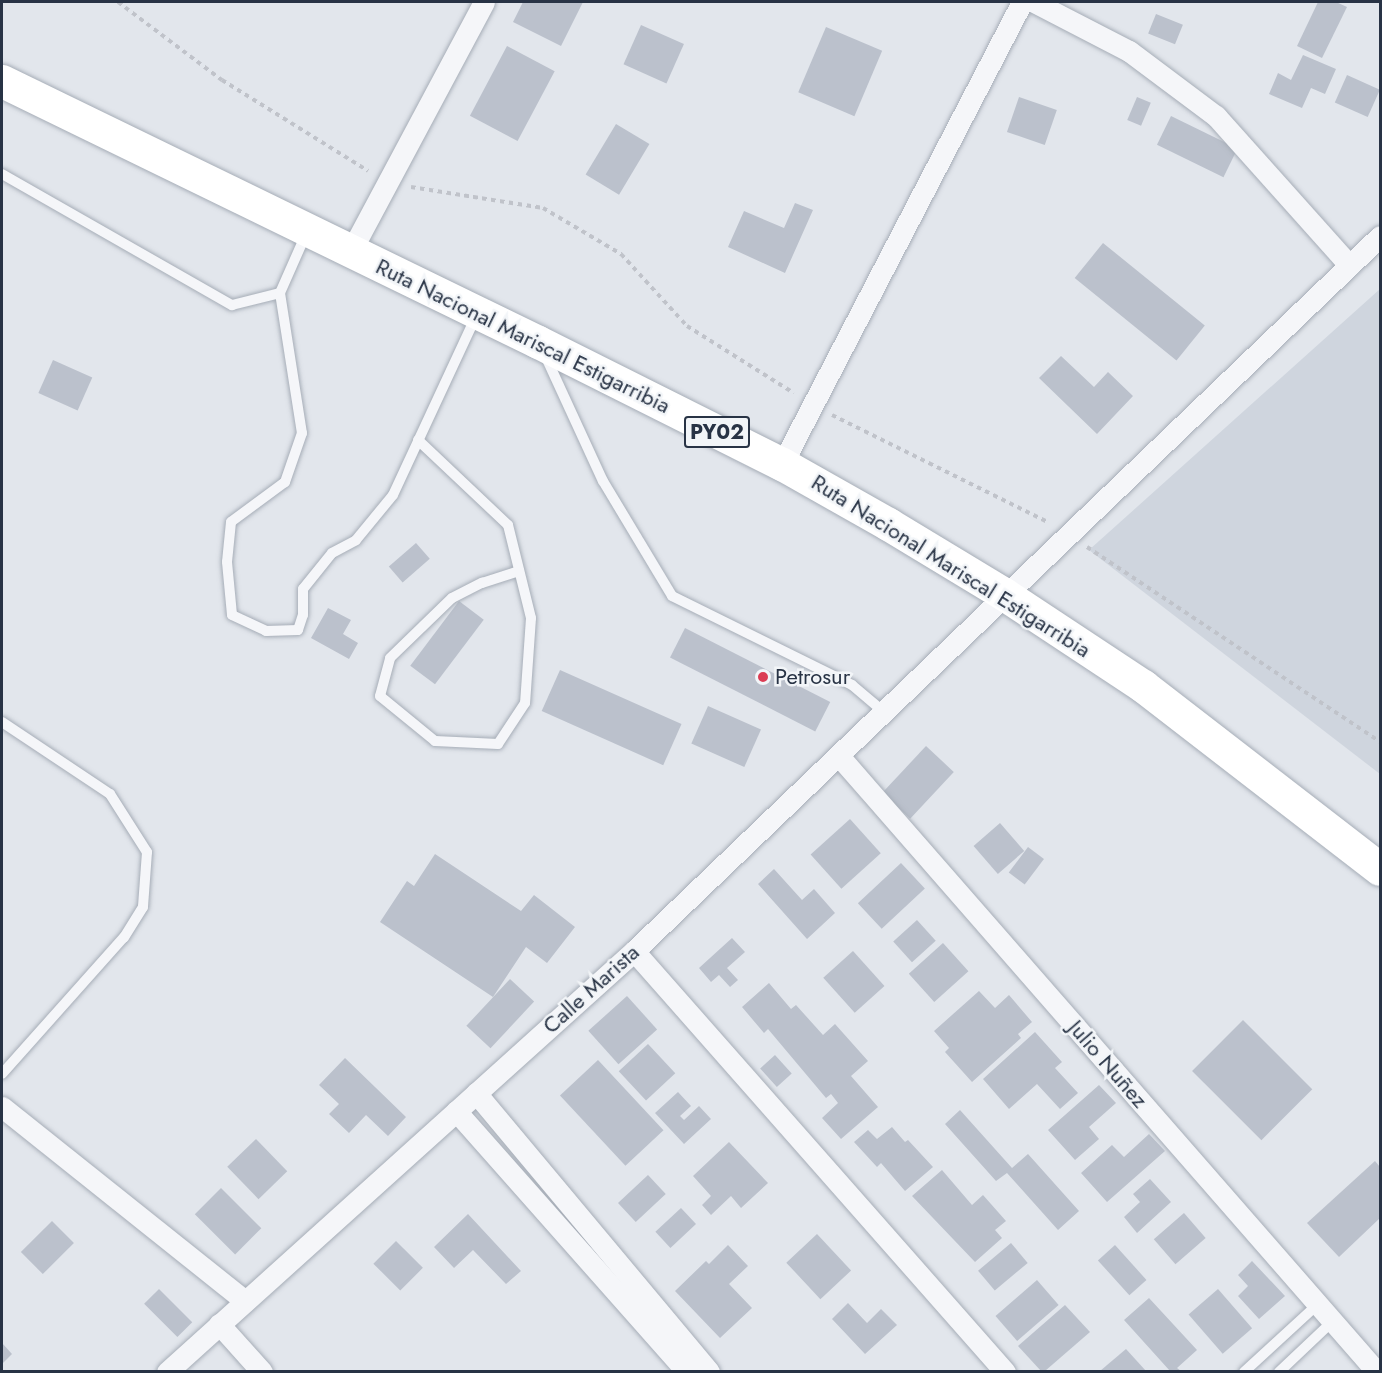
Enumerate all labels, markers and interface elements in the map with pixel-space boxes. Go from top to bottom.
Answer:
street label: Ruta Nacional Mariscal Estigarribia [372,253,674,419]
road number: PY02 [684,414,750,450]
street label: Ruta Nacional Mariscal Estigarribia [807,469,1095,663]
place label: Petrosur [775,664,850,690]
marker: Petrosur [756,670,770,684]
street label: Calle Marista [538,939,644,1039]
street label: Julio Nuñez [1063,1015,1153,1113]

